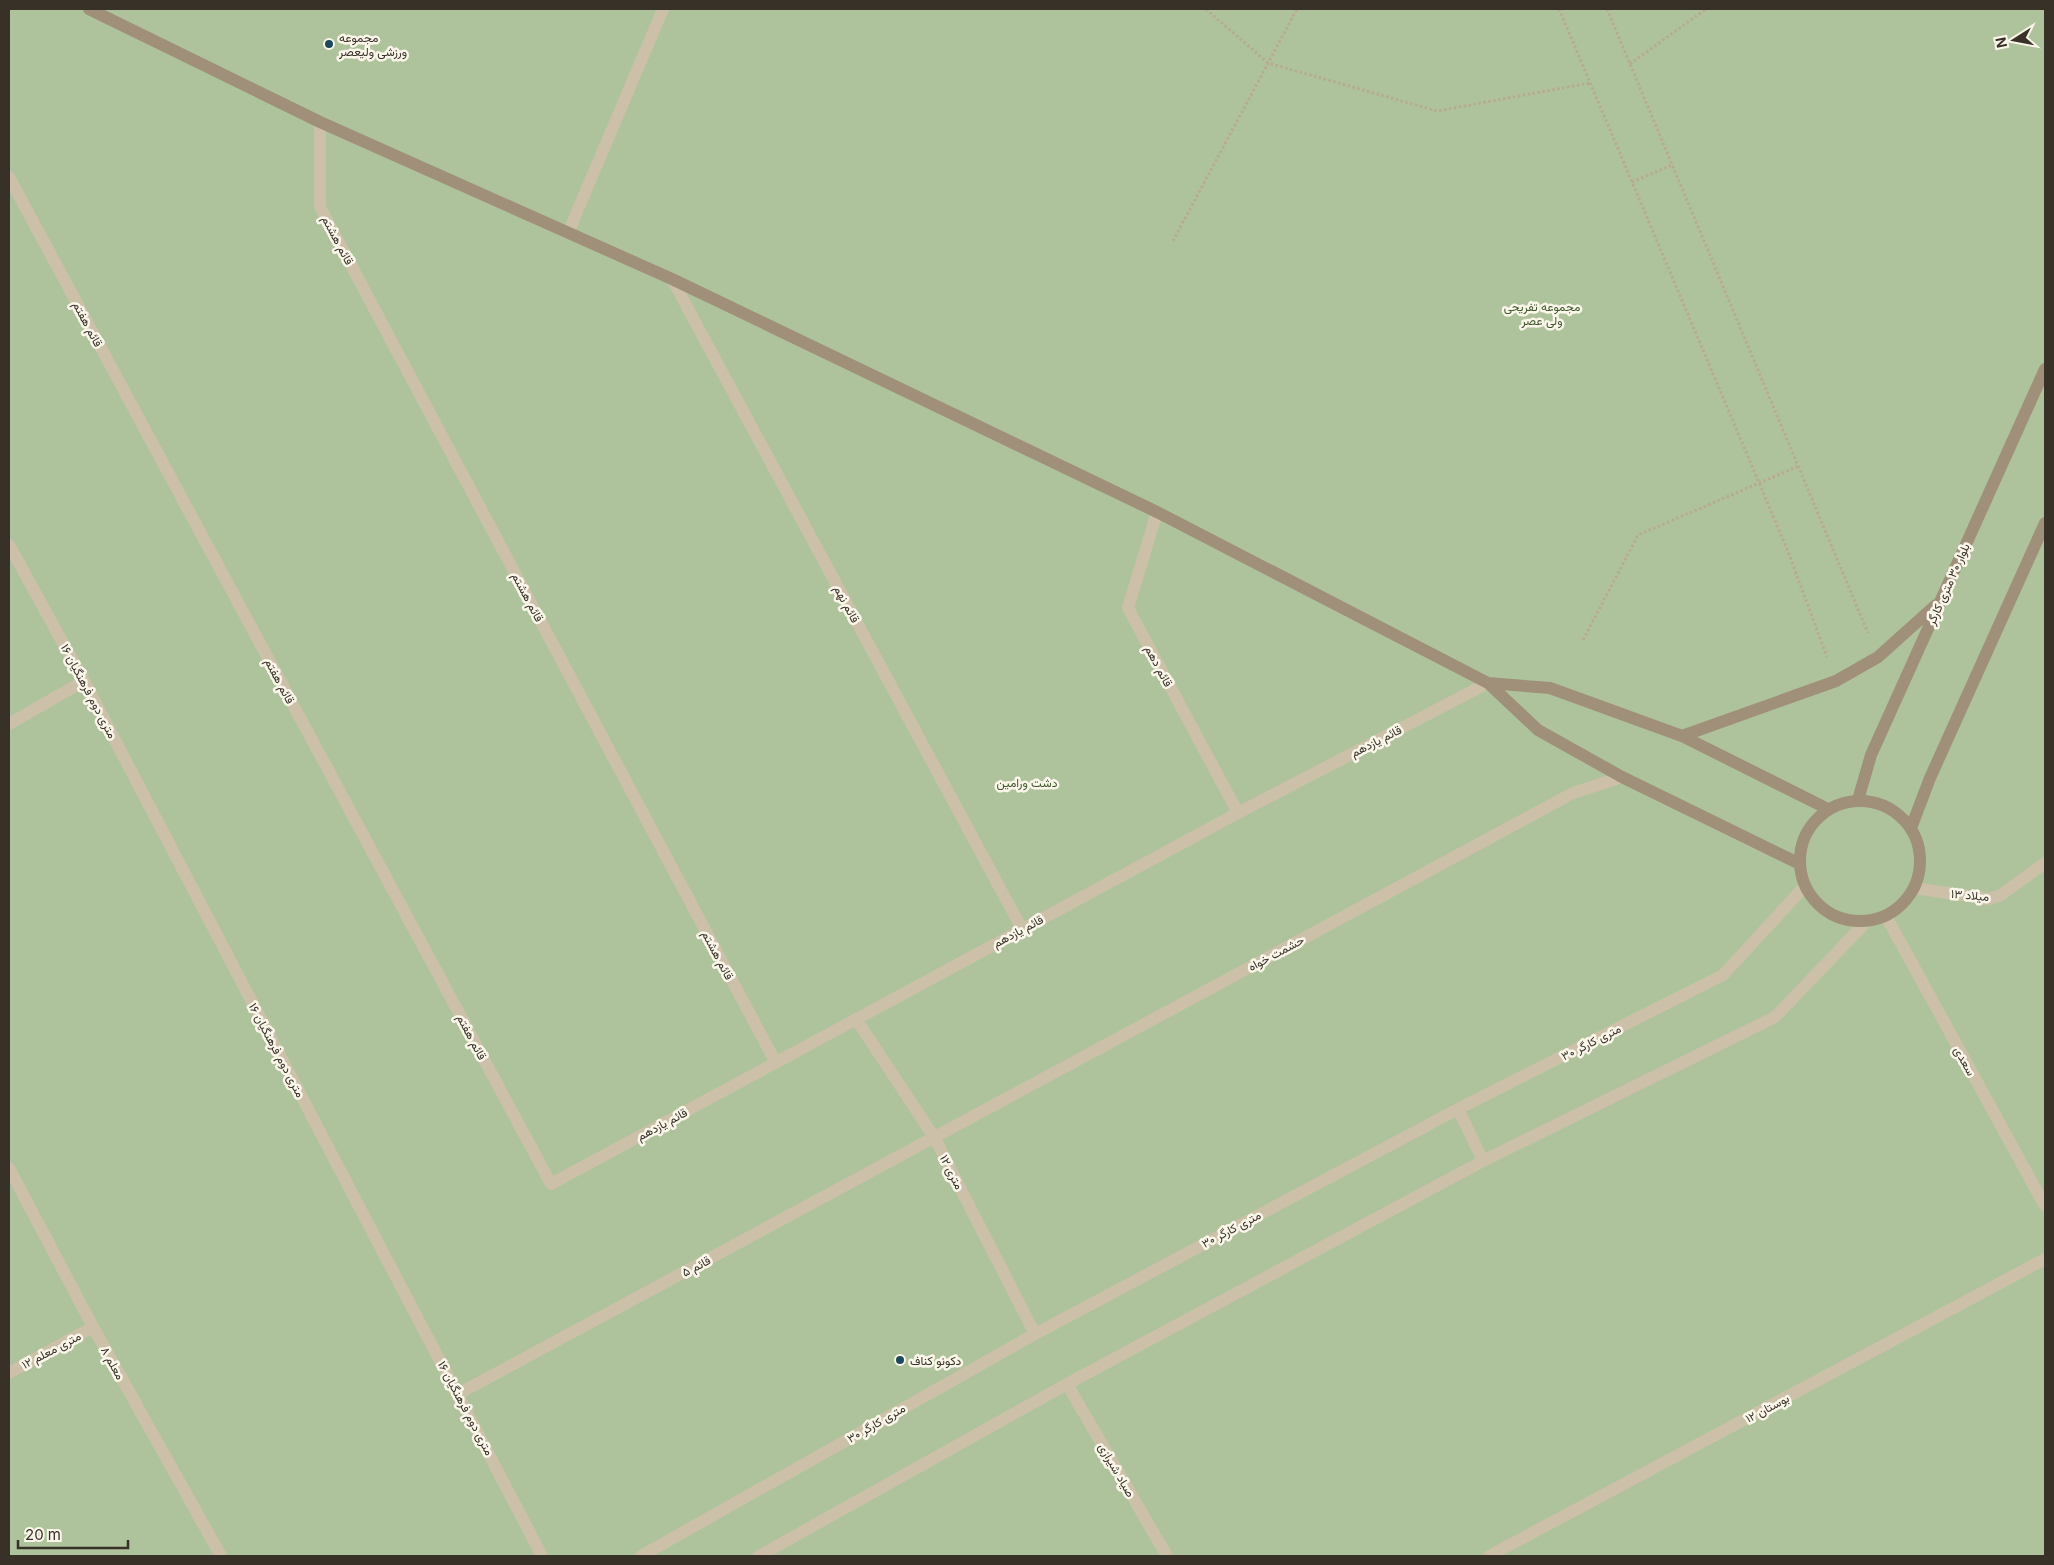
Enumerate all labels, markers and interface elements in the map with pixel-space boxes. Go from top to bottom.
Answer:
north arrow [1989,15,2039,65]
place label: مجموعه ورزشی ولیعصر [338,30,407,60]
text: N [1991,36,2010,49]
marker: مجموعه ورزشی ولیعصر [323,38,335,50]
street label: قائم هشتم [318,213,357,268]
street label: قائم هفتم [69,299,106,350]
park label: مجموعه تفریحی ولی عصر [1504,299,1580,329]
street label: بلوار ۳۰ متری کارگر [1923,541,1974,629]
street label: قائم هشتم [508,570,547,625]
street label: قائم نهم [830,583,863,626]
street label: ۱۶ متری دوم فرهنگیان [57,641,120,741]
street label: قائم دهم [1141,643,1176,690]
street label: قائم هفتم [261,656,298,707]
street label: قائم یازدهم [1348,722,1404,761]
park label: دشت ورامین [997,775,1058,791]
street label: میلاد ۱۳ [1950,886,1990,904]
street label: قائم یازدهم [990,911,1046,951]
street label: قائم هشتم [698,928,737,983]
street label: حشمت خواه [1245,932,1307,975]
street label: ۱۶ متری دوم فرهنگیان [245,1000,308,1100]
street label: قائم هفتم [453,1012,490,1063]
street label: ۳۰ متری کارگر [1559,1021,1624,1064]
street label: سعدی [1950,1044,1979,1079]
street label: قائم یازدهم [634,1104,690,1144]
street label: ۱۲ متری [936,1152,967,1192]
street label: ۳۰ متری کارگر [1199,1207,1264,1252]
street label: قائم ۵ [679,1252,713,1281]
street label: ۱۲ متری معلم [19,1328,84,1373]
street label: معلم ۸ [97,1344,128,1382]
place label: دکونو کناف [910,1353,962,1369]
marker: دکونو کناف [894,1354,906,1366]
street label: ۱۶ متری دوم فرهنگیان [434,1358,497,1458]
street label: بوستان ۱۲ [1743,1390,1792,1427]
street label: ۳۰ متری کارگر [844,1400,908,1447]
street label: صیاد شیرازی [1095,1440,1139,1500]
scale bar [18,1518,128,1550]
text: 20 m [25,1525,61,1544]

